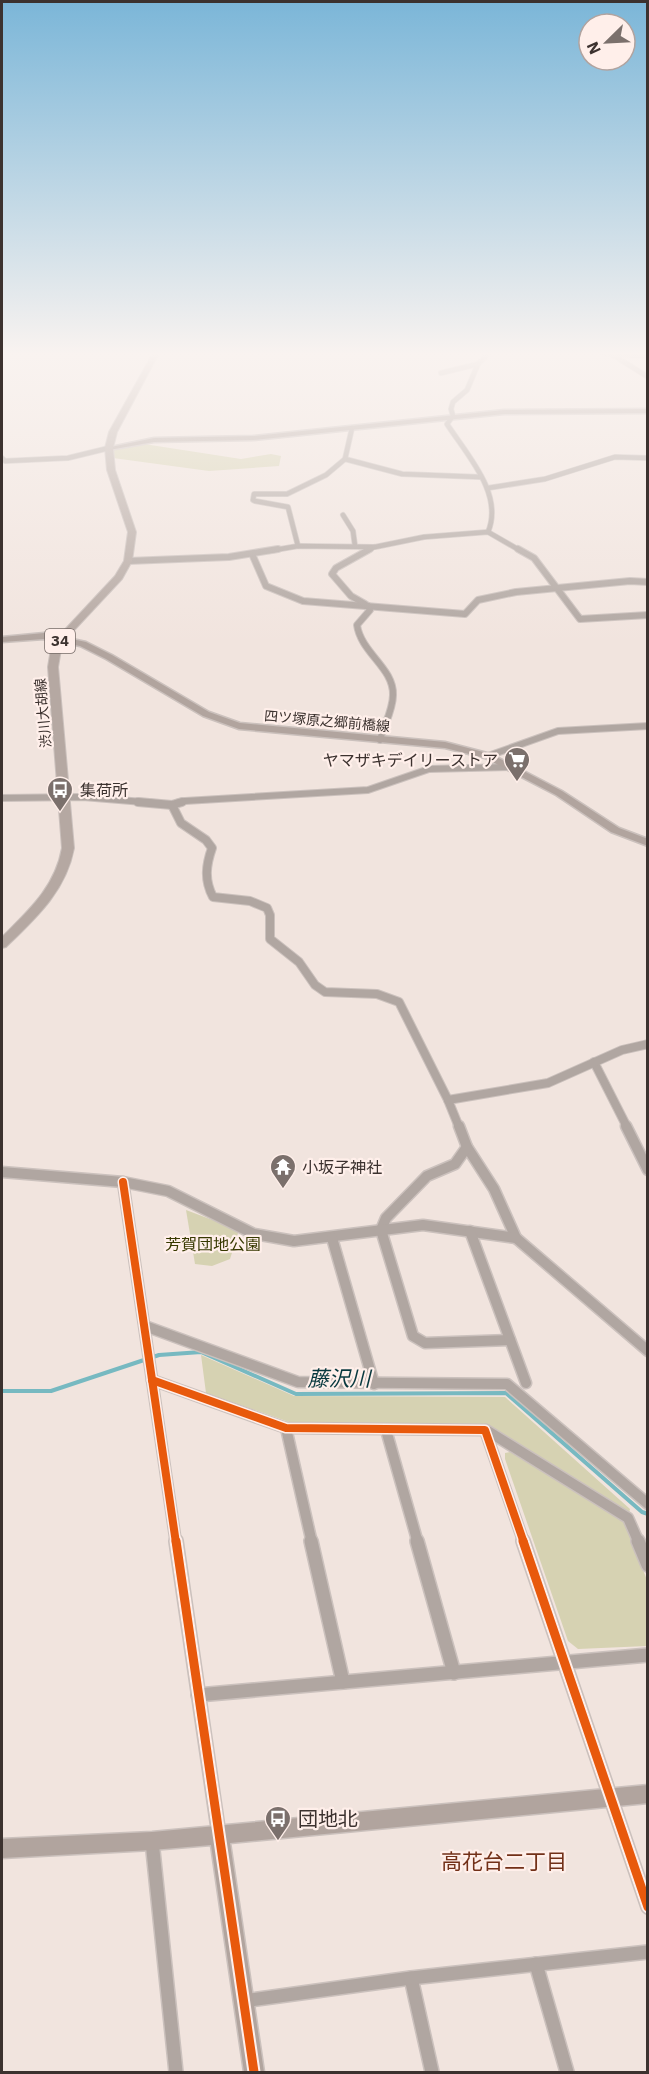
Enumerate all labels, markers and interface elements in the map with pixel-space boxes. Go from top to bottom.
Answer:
north arrow [577,12,637,72]
text: N [582,39,605,57]
road number: 34 [45,629,75,653]
street label: 渋川大胡線 [31,677,55,749]
street label: 四ツ塚原之郷前橋線 [263,707,391,735]
supermarket icon: ヤマザキデイリーストア [502,745,532,783]
place label: ヤマザキデイリーストア [323,750,498,770]
bus stop icon: 集荷所 [45,775,75,813]
place label: 集荷所 [80,780,128,800]
temple icon: 小坂子神社 [268,1152,298,1190]
place label: 小坂子神社 [302,1157,382,1177]
park label: 芳賀団地公園 [165,1234,261,1254]
water label: 藤沢川 [308,1364,372,1392]
bus stop icon: 団地北 [263,1804,293,1842]
place label: 団地北 [298,1805,358,1832]
district label: 高花台二丁目 [441,1847,567,1875]

